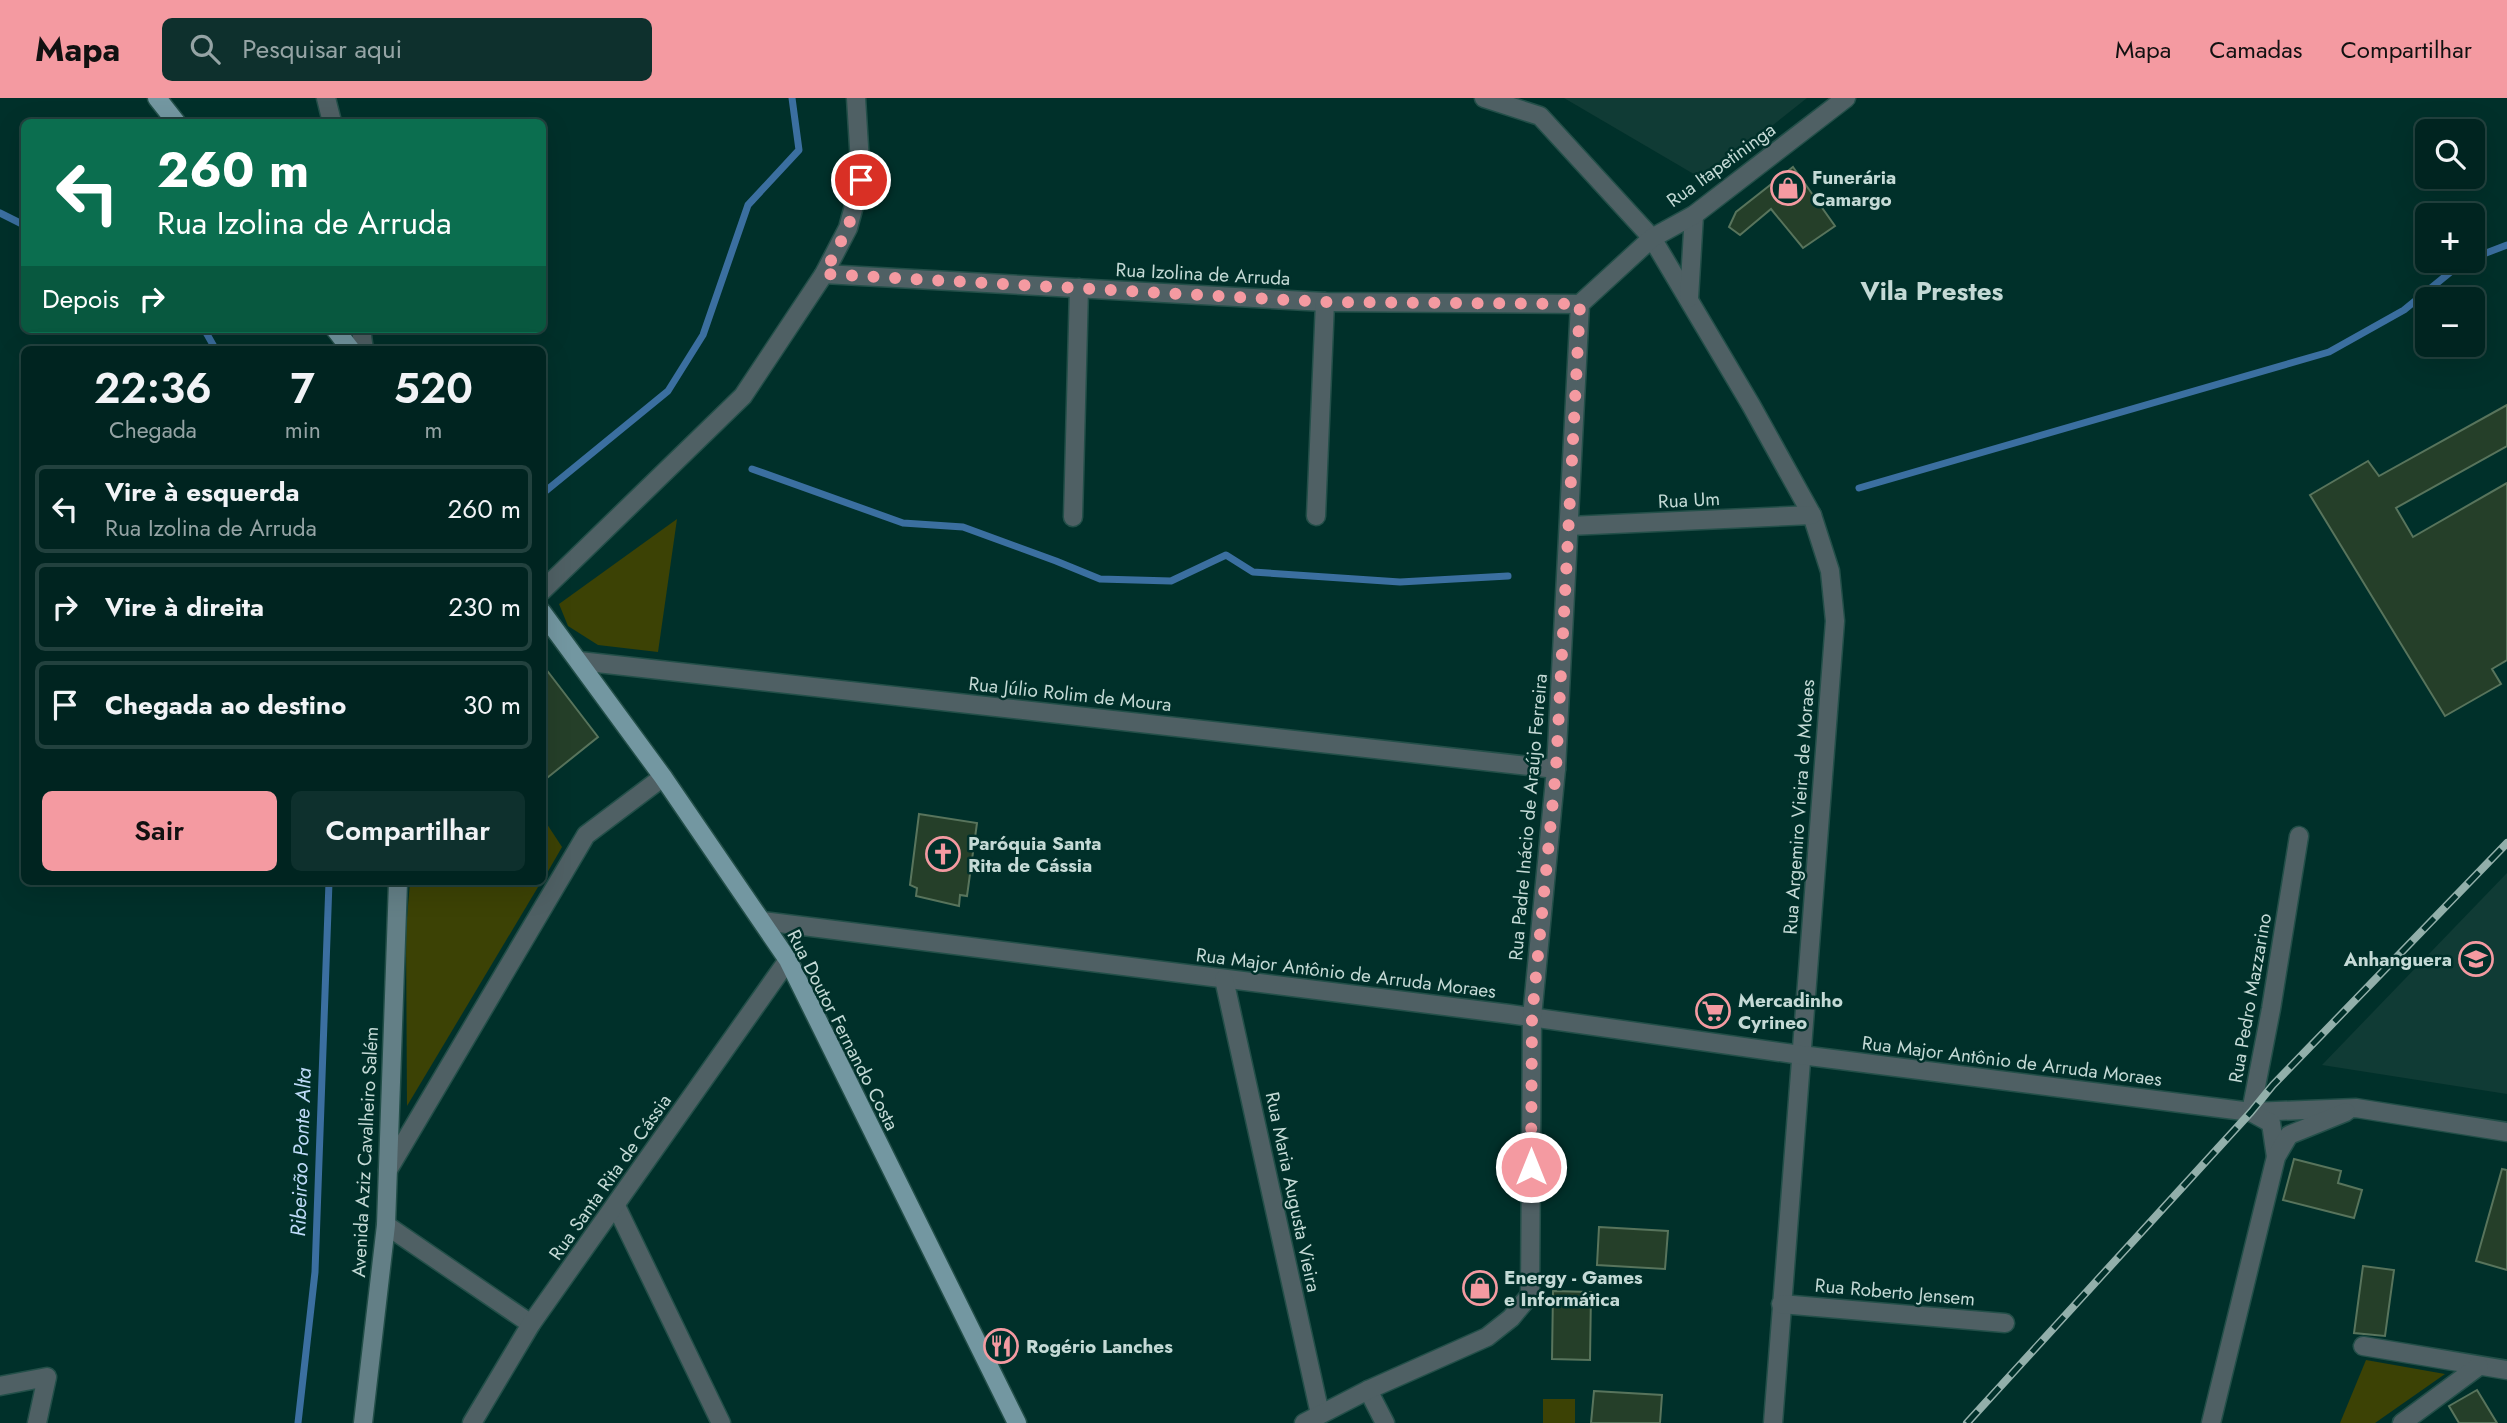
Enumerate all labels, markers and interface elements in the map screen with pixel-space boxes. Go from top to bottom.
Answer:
search box [162,18,652,81]
text: Mapa [35,26,120,73]
icon: search [186,30,224,68]
text: Pesquisar aqui [242,30,402,68]
text: Mapa [2115,32,2171,67]
text: Camadas [2209,32,2302,67]
text: Compartilhar [2340,32,2472,67]
street label: Rua Itapetininga [1661,116,1781,214]
map controls [2415,119,2485,357]
button: search [2415,119,2485,189]
text: 260 m [157,135,309,205]
icon: left [42,147,133,238]
pin [831,150,891,210]
icon: arrive [842,161,880,199]
place label: Funerária Camargo [1812,164,1896,213]
shop icon: Funerária Camargo [1769,169,1807,207]
text: Rua Izolina de Arruda [157,200,452,246]
button: + [2415,203,2485,273]
street label: Rua Izolina de Arruda [1115,256,1291,292]
district label: Vila Prestes [1860,272,2004,310]
text: Depois [42,280,119,318]
icon: right [133,280,171,318]
button: − [2415,287,2485,357]
text: 22:36 [94,358,212,419]
text: 7 [291,358,315,419]
text: 520 [394,358,473,419]
text: Chegada [109,413,197,447]
text: min [285,413,321,447]
text: m [424,413,442,447]
text: Vire à esquerda [105,473,300,511]
street label: Rua Um [1657,485,1721,515]
icon: left [46,490,84,528]
text: 260 m [448,490,521,528]
text: Rua Izolina de Arruda [105,511,317,545]
icon: right [46,588,84,626]
text: Vire à direita [105,588,264,626]
text: 230 m [448,588,521,626]
street label: Rua Júlio Rolim de Moura [967,670,1173,718]
street label: Rua Padre Inácio de Araújo Ferreira [1502,672,1554,962]
street label: Rua Argemiro Vieira de Moraes [1777,678,1821,935]
icon: arrive [46,686,84,724]
text: Chegada ao destino [105,686,346,724]
text: 30 m [463,686,521,724]
button: Sair [42,791,277,871]
button: Compartilhar [291,791,525,871]
place label: Paróquia Santa Rita de Cássia [968,830,1101,879]
church icon: Paróquia Santa Rita de Cássia [924,835,962,873]
street label: Rua Pedro Mazzarino [2222,911,2278,1085]
street label: Rua Doutor Fernando Costa [781,925,905,1135]
school or university icon: Anhanguera [2457,940,2495,978]
street label: Rua Major Antônio de Arruda Moraes [1194,941,1498,1005]
place label: Anhanguera [2343,946,2452,973]
place label: Mercadinho Cyrineo [1738,987,1843,1036]
supermarket icon: Mercadinho Cyrineo [1694,992,1732,1030]
street label: Avenida Aziz Cavalheiro Salém [345,1026,385,1278]
street label: Rua Major Antônio de Arruda Moraes [1860,1029,2164,1093]
water label: Ribeirão Ponte Alta [283,1067,319,1237]
street label: Rua Santa Rita de Cássia [542,1088,678,1266]
street label: Rua Maria Augusta Vieira [1259,1089,1327,1295]
position arrow [1494,1130,1568,1204]
place label: Energy - Games e Informática [1504,1264,1643,1313]
shop icon: Energy - Games e Informática [1461,1269,1499,1307]
street label: Rua Roberto Jensem [1814,1272,1976,1312]
restaurant icon: Rogério Lanches [982,1327,1020,1365]
place label: Rogério Lanches [1026,1333,1173,1360]

